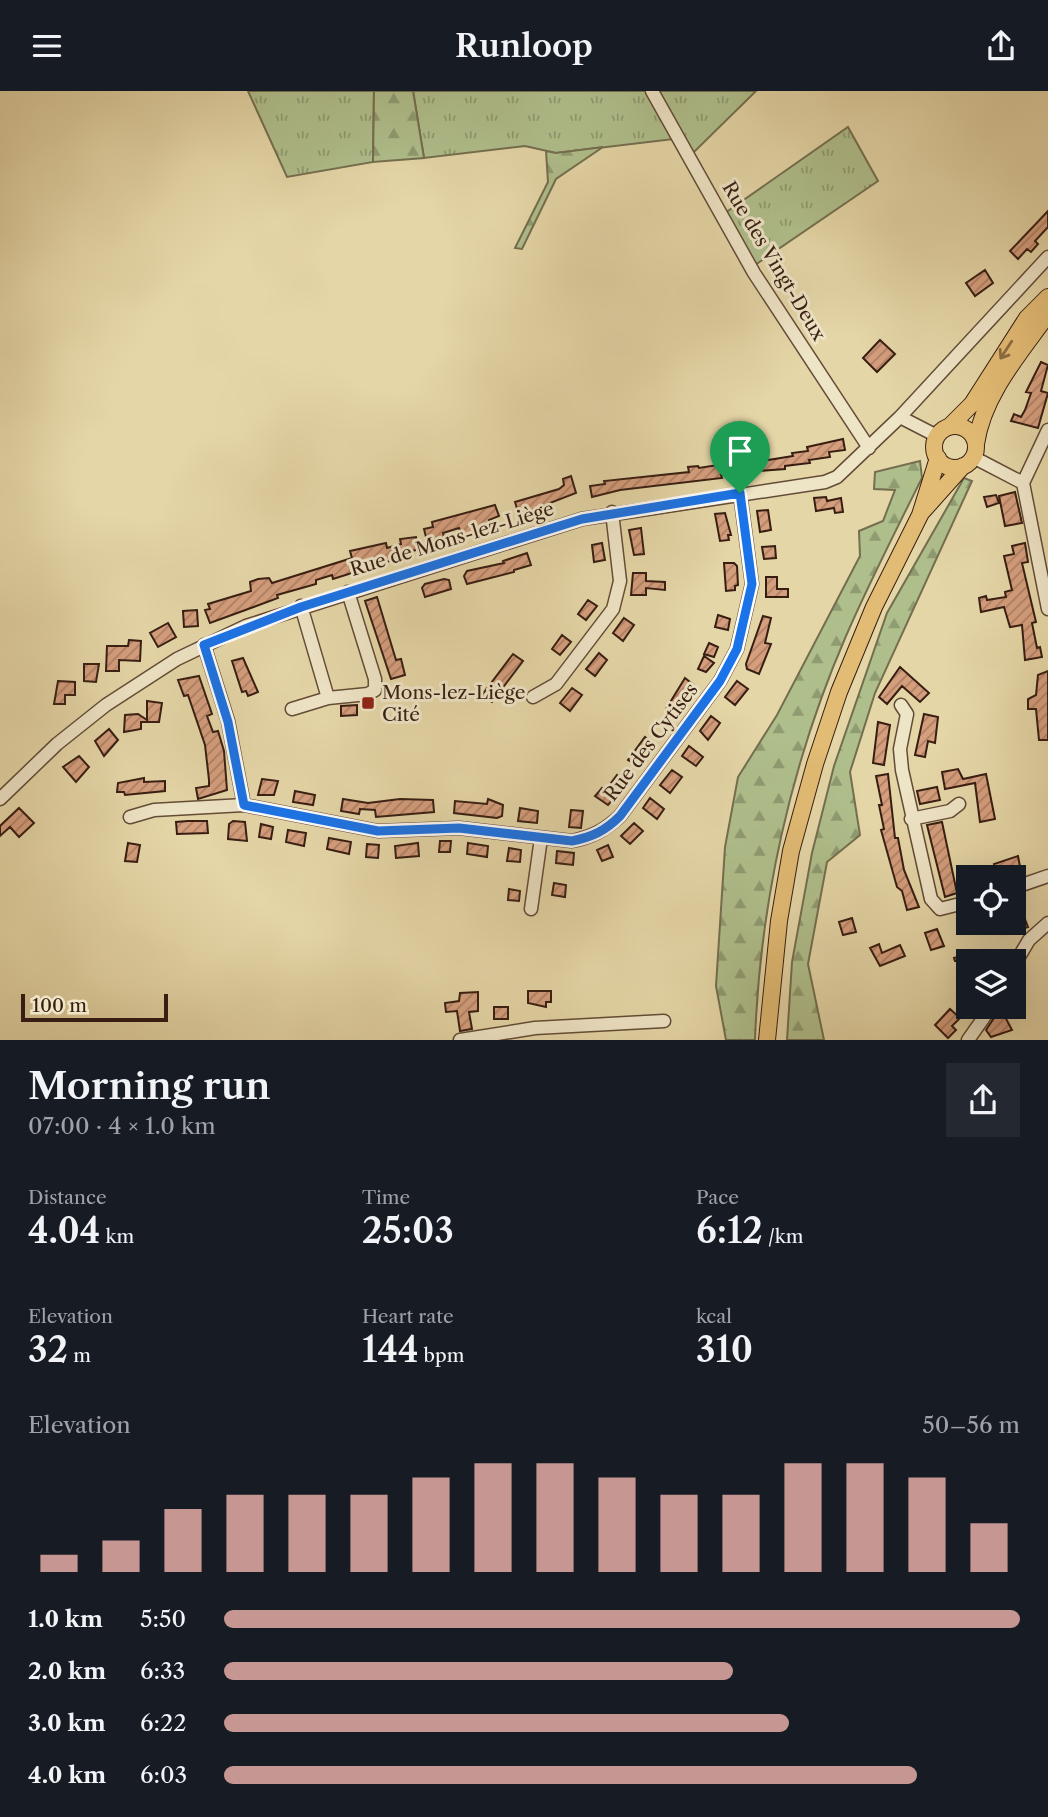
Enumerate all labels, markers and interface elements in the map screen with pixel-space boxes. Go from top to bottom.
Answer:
text: Runloop [455,26,593,65]
icon: menu [28,27,66,65]
icon: share [982,27,1020,65]
street label: Rue des Vingt-Deux [717,177,831,346]
one-way arrow [999,340,1013,359]
pin [710,421,770,493]
icon: arrive [721,432,759,470]
street label: Rue de Mons-lez-Liège [347,497,557,581]
street label: Rue des Cytises [599,678,703,806]
place label: Mons-lez-Liège Cité [382,681,525,726]
marker: Mons-lez-Liège Cité [360,695,376,711]
map controls [956,865,1026,1019]
button: locate [956,865,1026,935]
button: layers [956,949,1026,1019]
scale bar [21,991,168,1023]
text: 100 m [32,994,87,1017]
text: Morning run [28,1062,271,1109]
button: share [946,1063,1020,1137]
text: 07:00 · 4 × 1.0 km [28,1112,216,1140]
text: Distance [28,1186,107,1209]
text: Time [362,1186,410,1209]
text: Pace [696,1186,739,1209]
text: 4.04 [28,1209,100,1252]
text: 25:03 [362,1209,454,1252]
text: 6:12 [696,1209,763,1252]
text: km [100,1225,134,1248]
text: /km [763,1225,803,1248]
text: Elevation [28,1305,113,1328]
text: Heart rate [362,1305,454,1328]
text: kcal [696,1305,732,1328]
text: 32 [28,1328,68,1371]
text: 144 [362,1328,419,1371]
text: 310 [696,1328,753,1371]
text: m [68,1344,91,1367]
text: bpm [419,1344,464,1367]
text: Elevation [28,1411,131,1439]
text: 50–56 m [922,1411,1020,1439]
text: 1.0 km [28,1605,103,1633]
text: 5:50 [140,1605,186,1633]
text: 2.0 km [28,1657,106,1685]
text: 6:33 [140,1657,185,1685]
text: 3.0 km [28,1709,106,1737]
text: 6:22 [140,1709,186,1737]
text: 4.0 km [28,1761,106,1789]
text: 6:03 [140,1761,187,1789]

